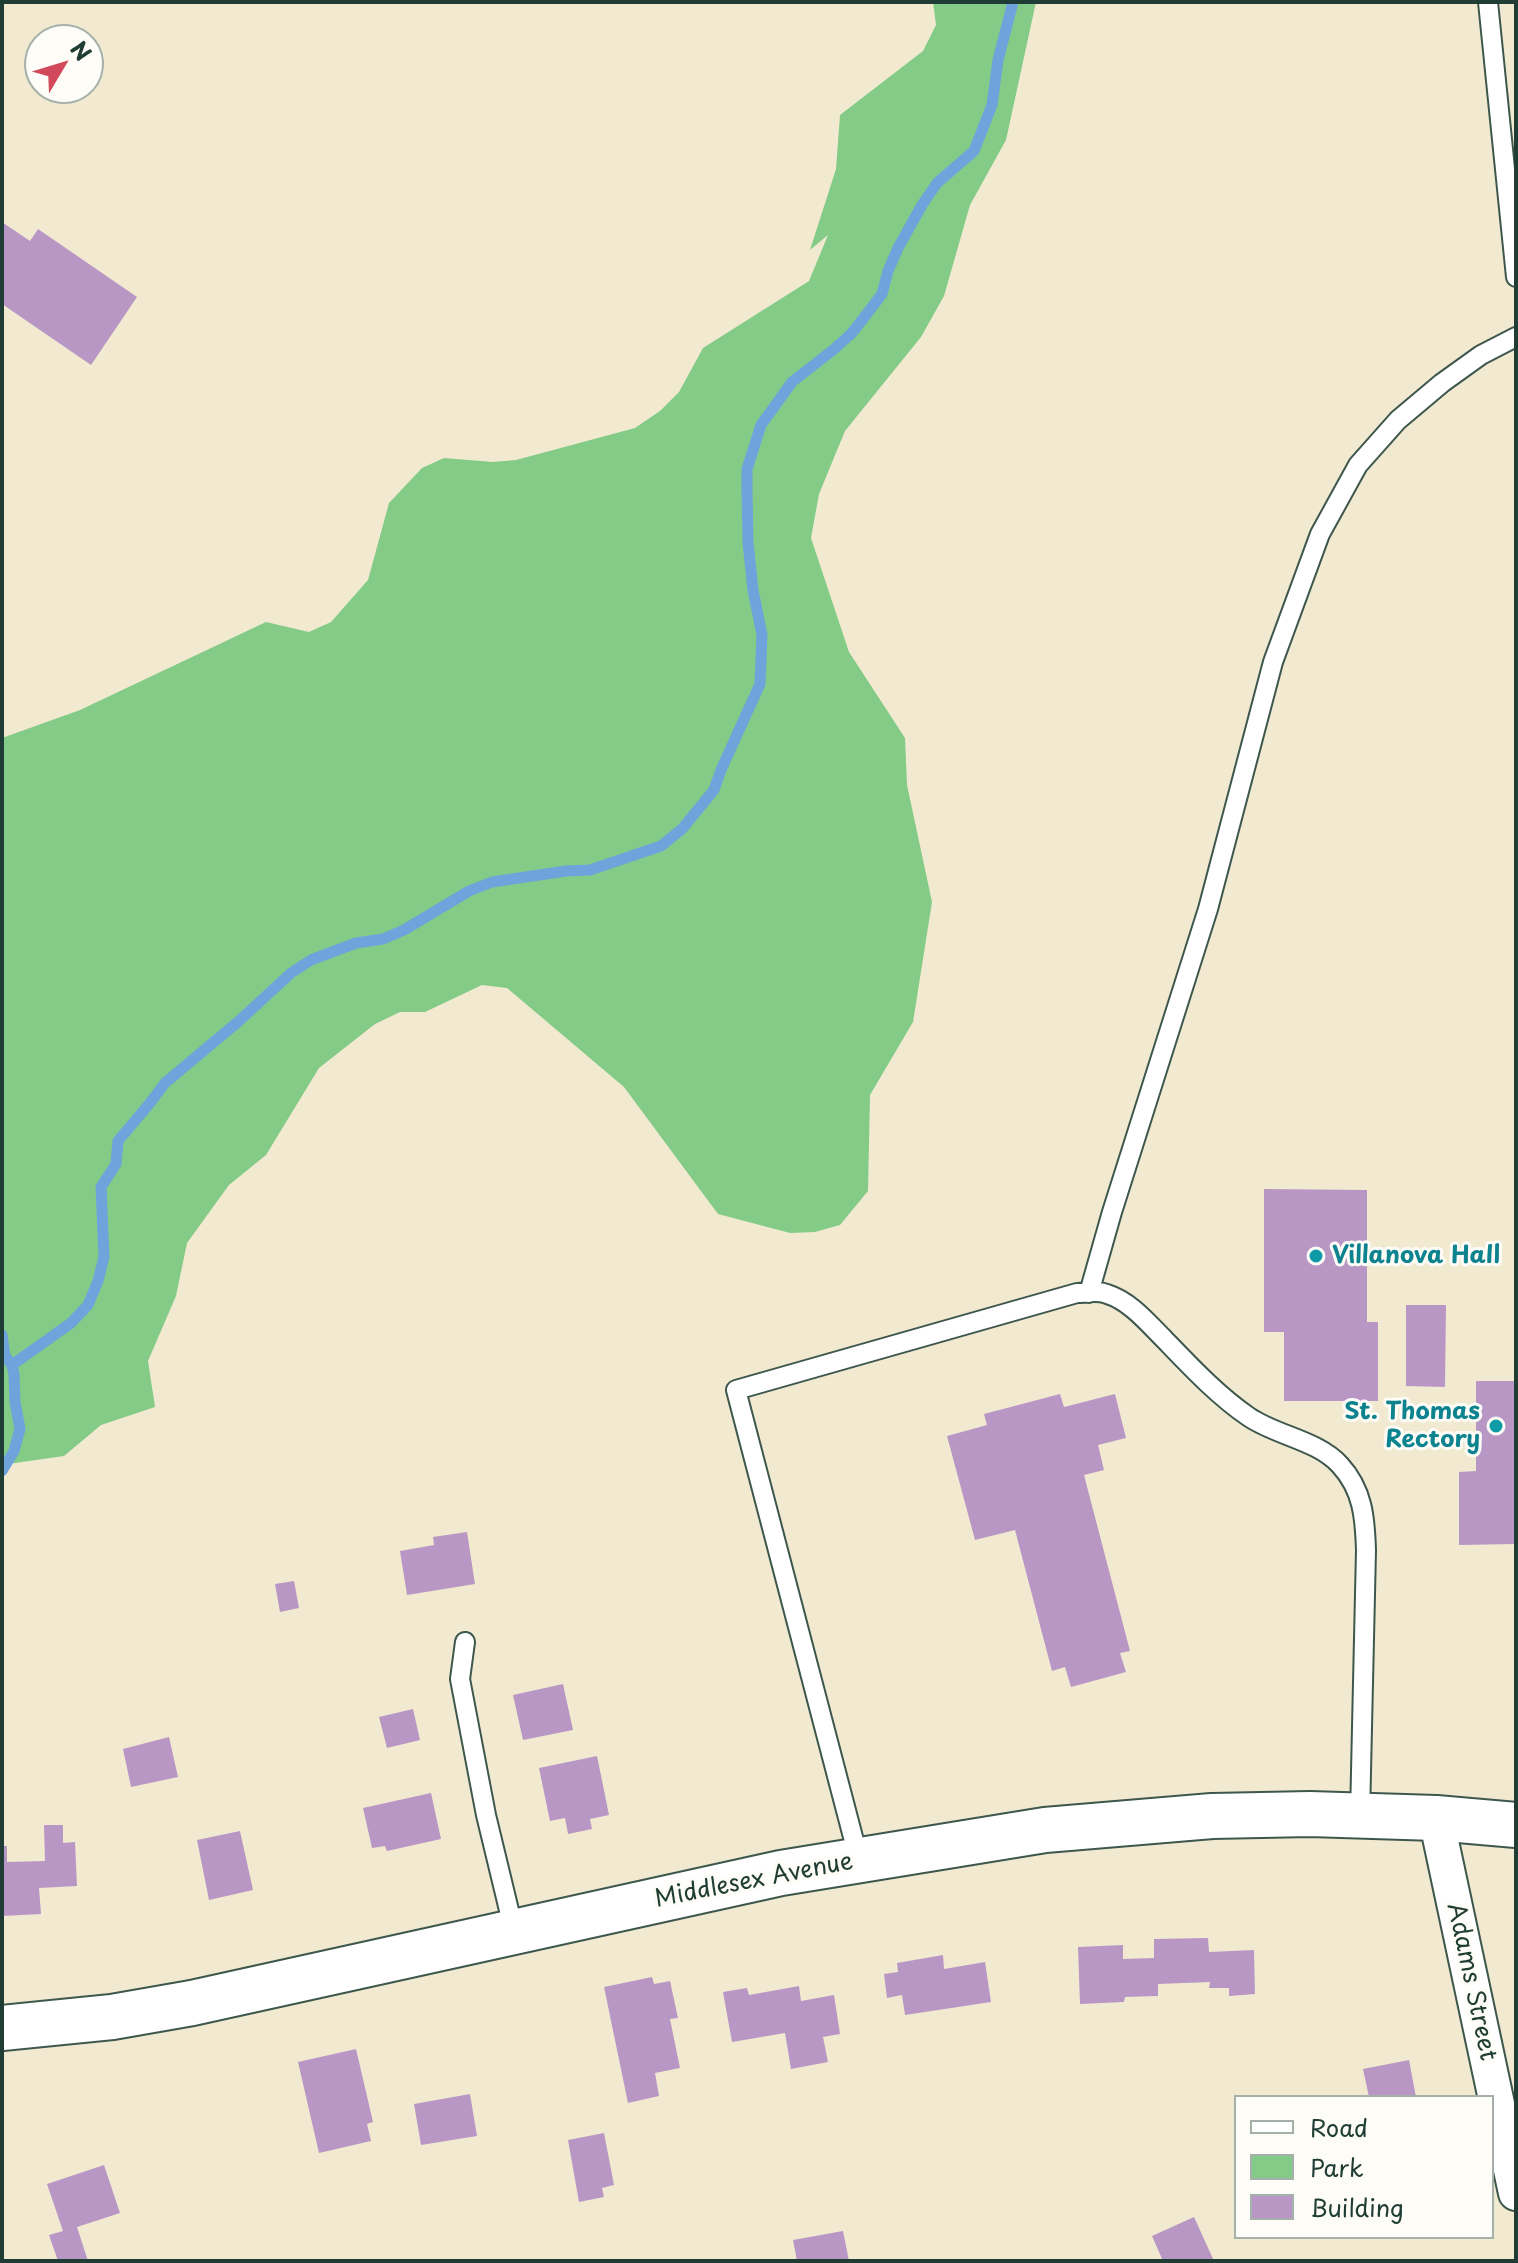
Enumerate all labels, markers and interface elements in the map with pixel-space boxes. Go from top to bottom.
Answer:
north arrow [24,24,104,104]
text: N [63,33,100,67]
place label: Villanova Hall [1332,1242,1500,1270]
marker: Villanova Hall [1307,1247,1325,1265]
place label: St. Thomas Rectory [1345,1398,1480,1454]
marker: St. Thomas Rectory [1487,1417,1505,1435]
street label: Middlesex Avenue [653,1848,855,1914]
street label: Adams Street [1440,1900,1502,2064]
legend [1234,2095,1494,2239]
text: Road [1310,2109,1368,2145]
text: Park [1310,2149,1364,2185]
text: Building [1310,2189,1404,2225]

